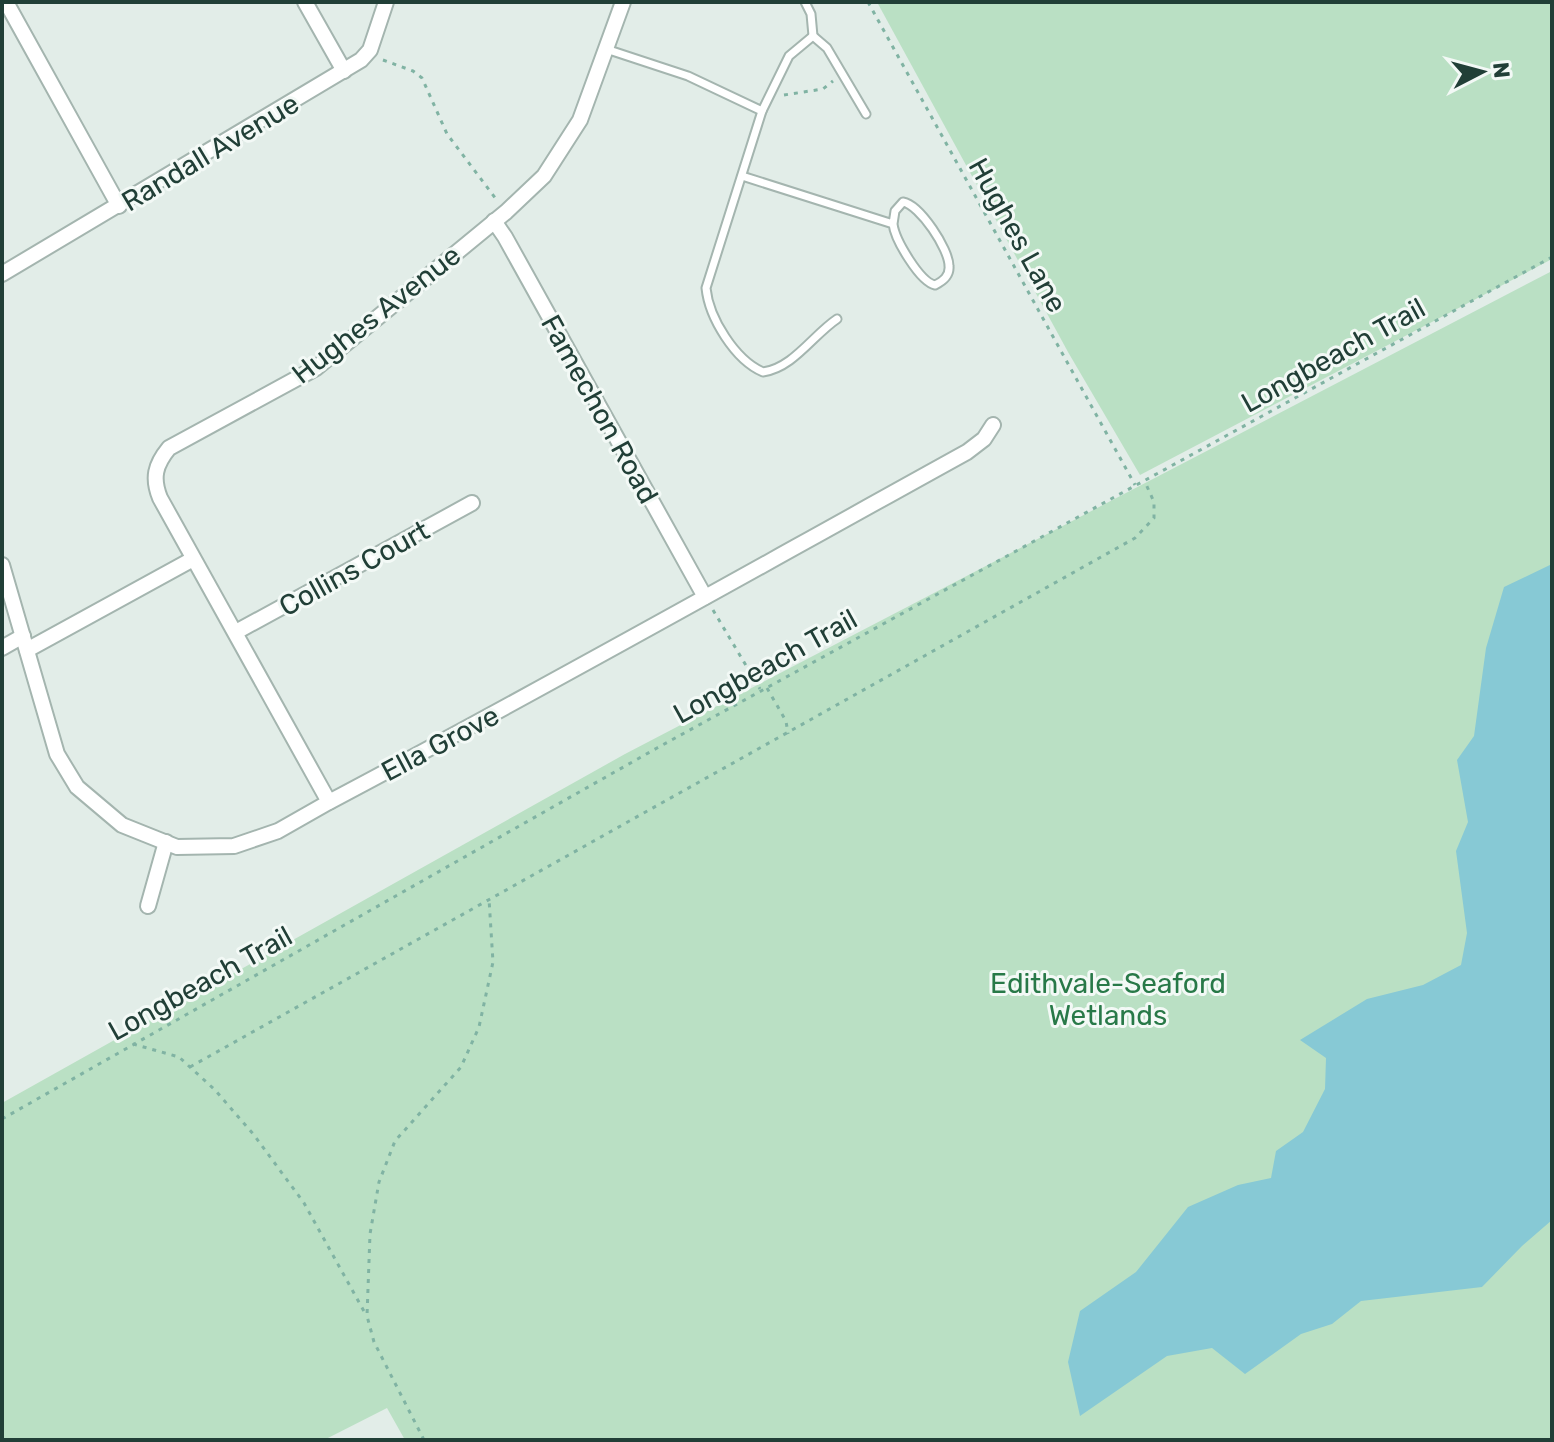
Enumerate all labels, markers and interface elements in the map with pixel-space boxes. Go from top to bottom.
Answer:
north arrow [1442,32,1522,112]
text: N [1487,61,1516,79]
street label: Randall Avenue [116,87,305,218]
street label: Hughes Lane [962,152,1074,318]
street label: Hughes Avenue [285,238,467,390]
street label: Longbeach Trail [1236,291,1431,420]
street label: Famechon Road [534,309,665,509]
street label: Collins Court [273,514,435,623]
street label: Longbeach Trail [668,602,863,731]
street label: Ella Grove [376,699,505,788]
street label: Longbeach Trail [103,919,298,1048]
park label: Edithvale-Seaford Wetlands [990,967,1226,1032]

